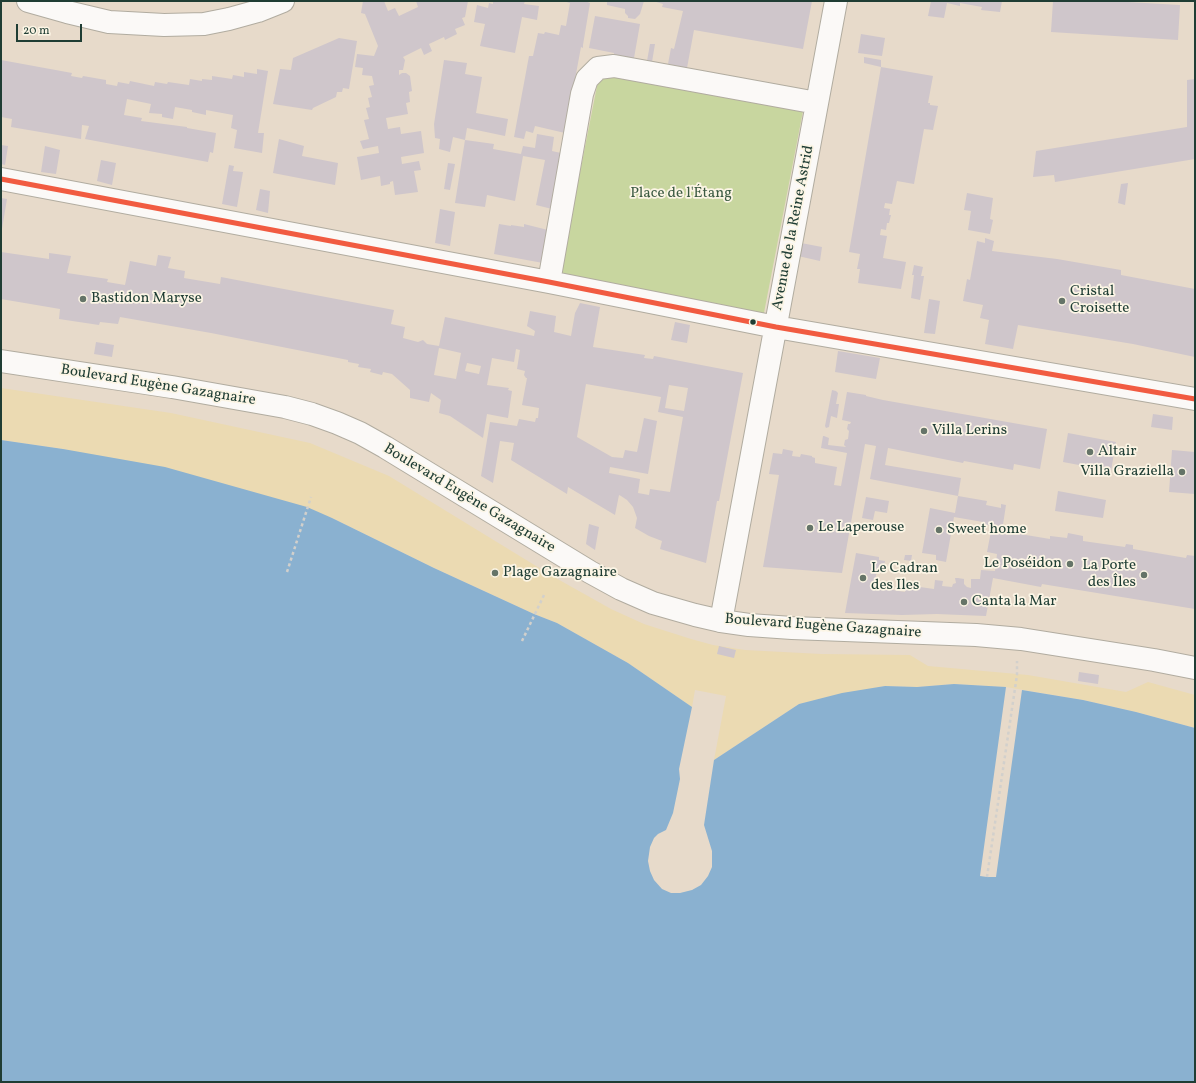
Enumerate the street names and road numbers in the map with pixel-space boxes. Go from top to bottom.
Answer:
street label: Avenue de la Reine Astrid [769,144,819,312]
street label: Boulevard Eugène Gazagnaire [59,362,257,410]
street label: Boulevard Eugène Gazagnaire [380,441,558,557]
street label: Boulevard Eugène Gazagnaire [724,611,922,643]

